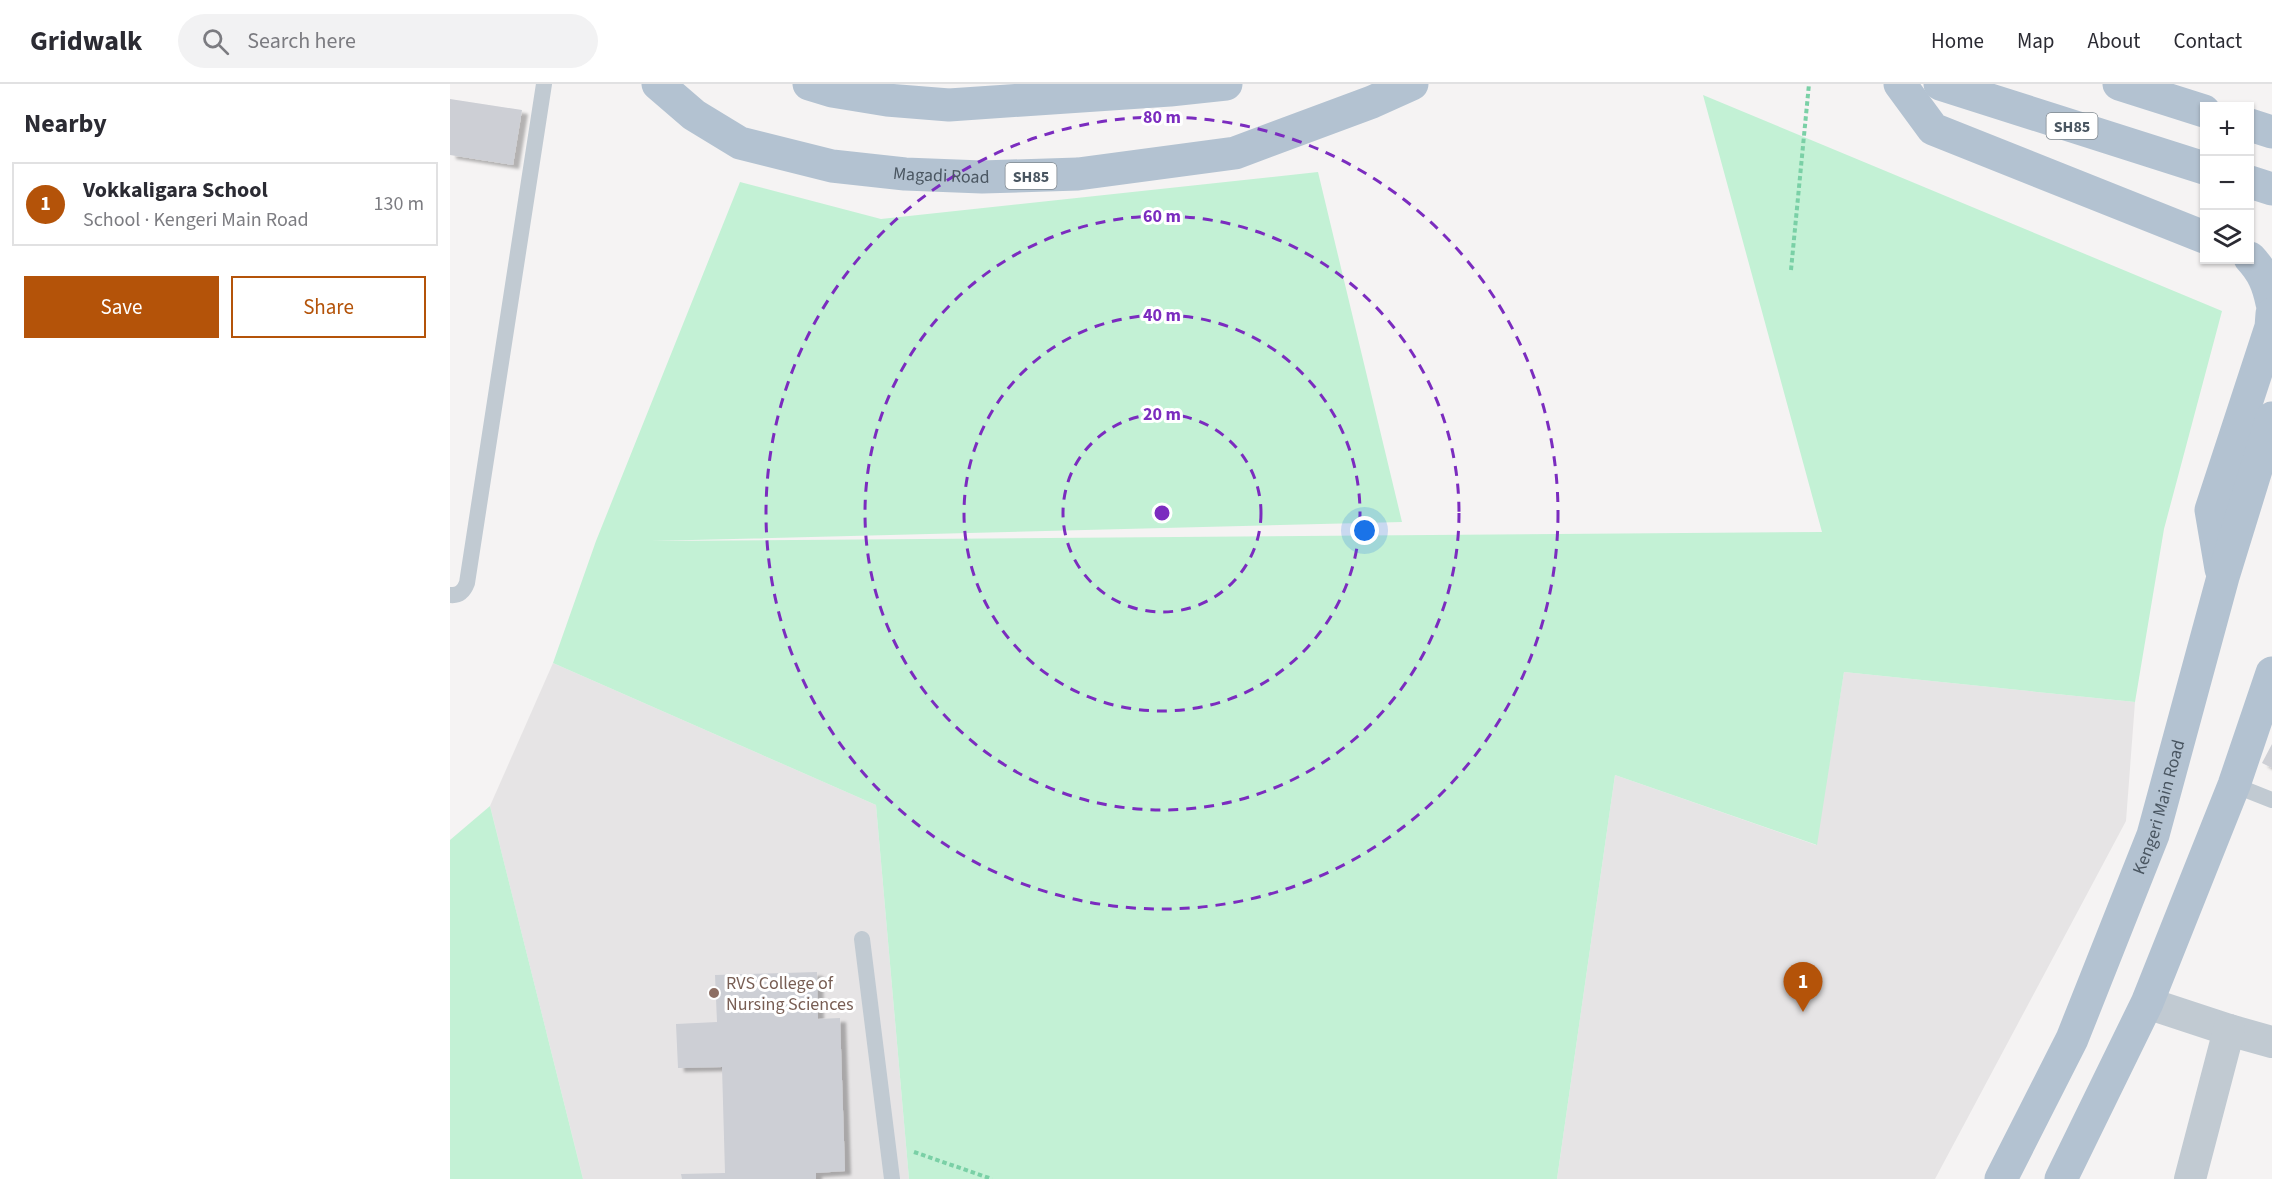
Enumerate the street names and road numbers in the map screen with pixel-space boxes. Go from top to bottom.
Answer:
road number: SH85 [2046,113,2098,139]
street label: Magadi Road [892,161,990,190]
road number: SH85 [1006,163,1056,189]
street label: Kengeri Main Road [2127,737,2191,878]

